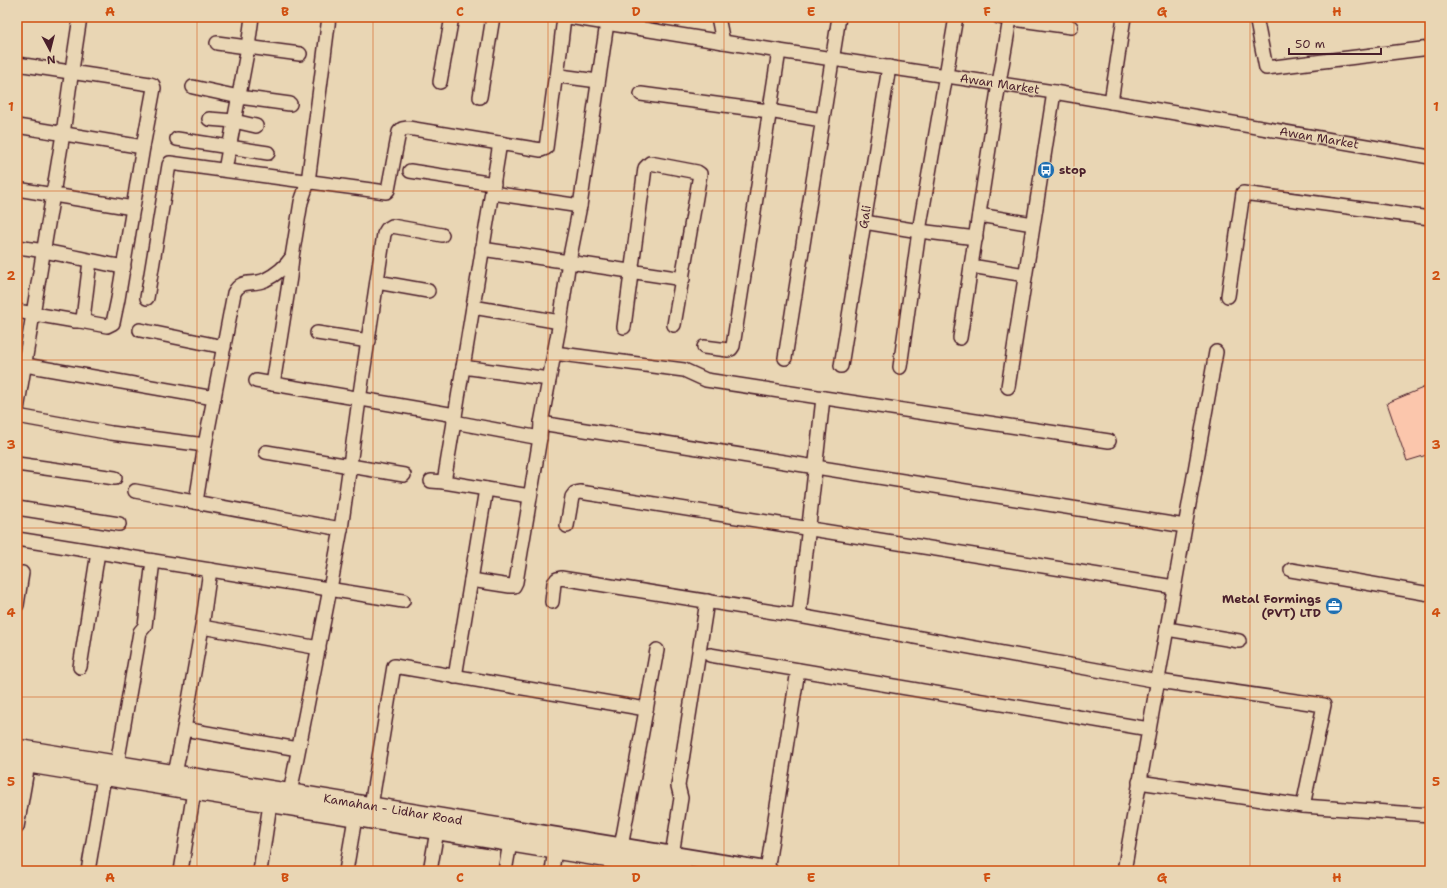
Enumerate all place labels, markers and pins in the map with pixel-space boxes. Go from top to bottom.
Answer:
bus stop icon: stop [1036,160,1056,180]
place label: stop [1059,162,1086,178]
place label: Metal Formings (PVT) LTD [1222,591,1321,621]
office icon: Metal Formings (PVT) LTD [1324,596,1344,616]

